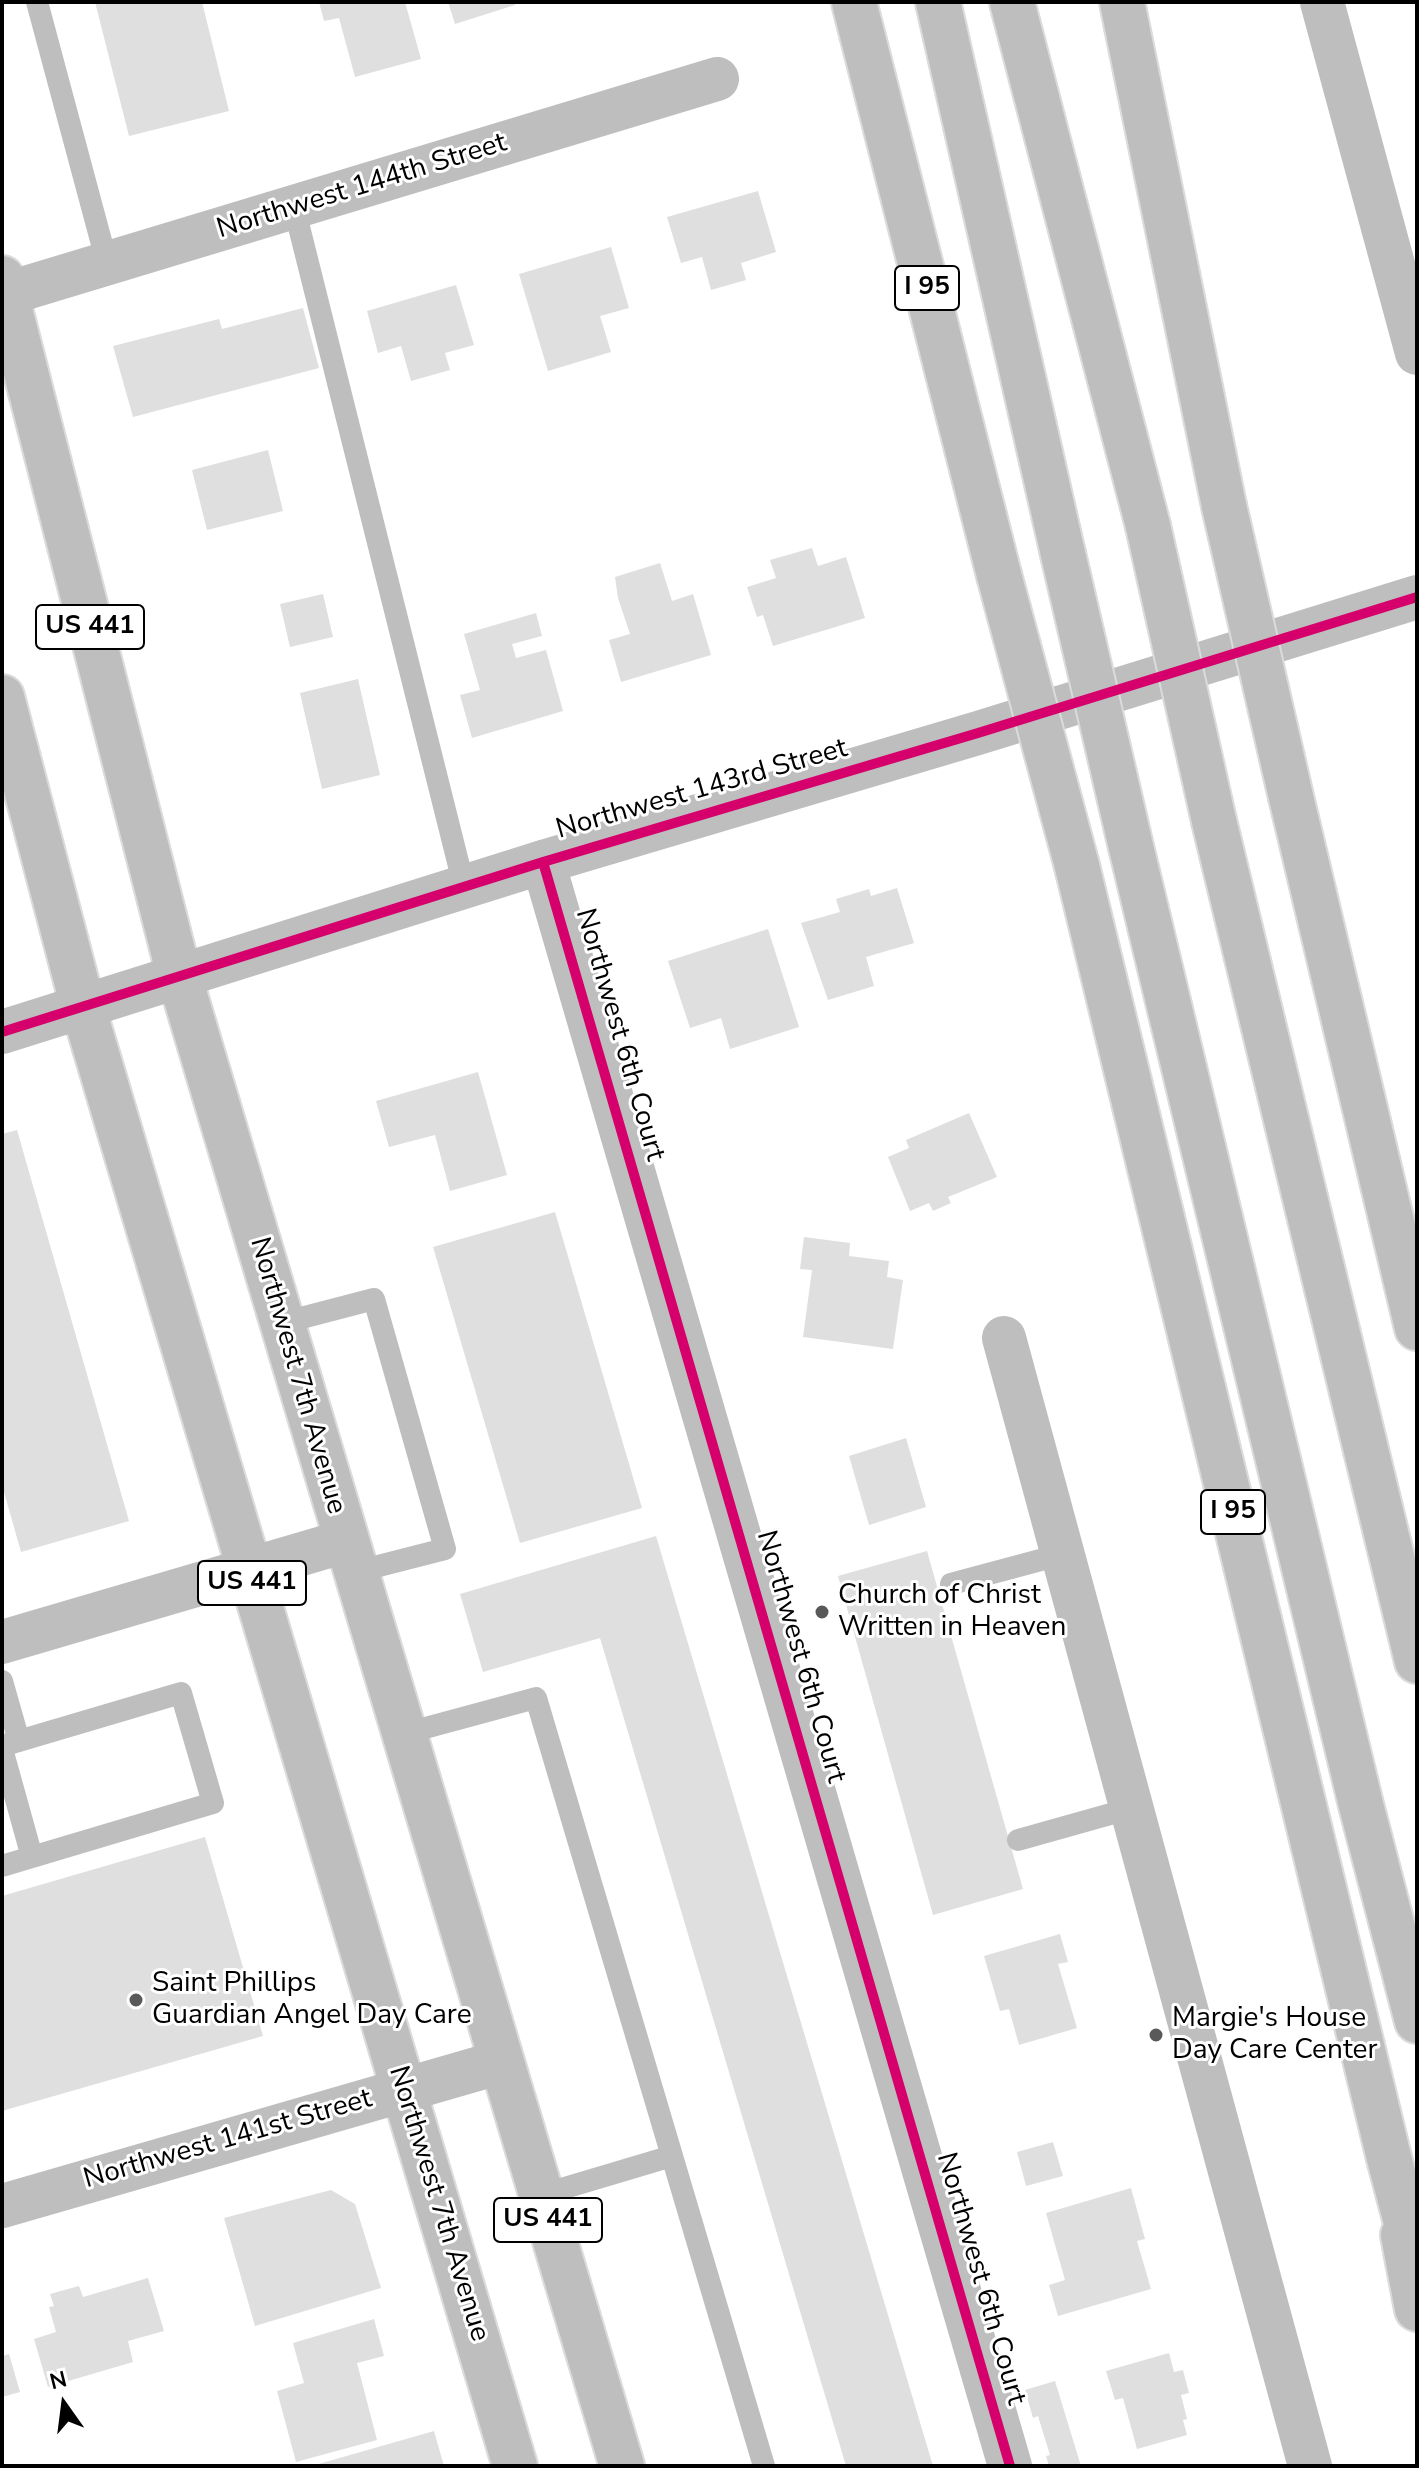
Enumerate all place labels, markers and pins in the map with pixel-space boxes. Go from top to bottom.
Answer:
place label: Church of Christ Written in Heaven [838,1579,1066,1645]
marker: Church of Christ Written in Heaven [813,1603,831,1621]
place label: Saint Phillips Guardian Angel Day Care [152,1967,472,2033]
marker: Saint Phillips Guardian Angel Day Care [127,1991,145,2009]
place label: Margie's House Day Care Center [1172,2002,1377,2068]
marker: Margie's House Day Care Center [1147,2026,1165,2044]

